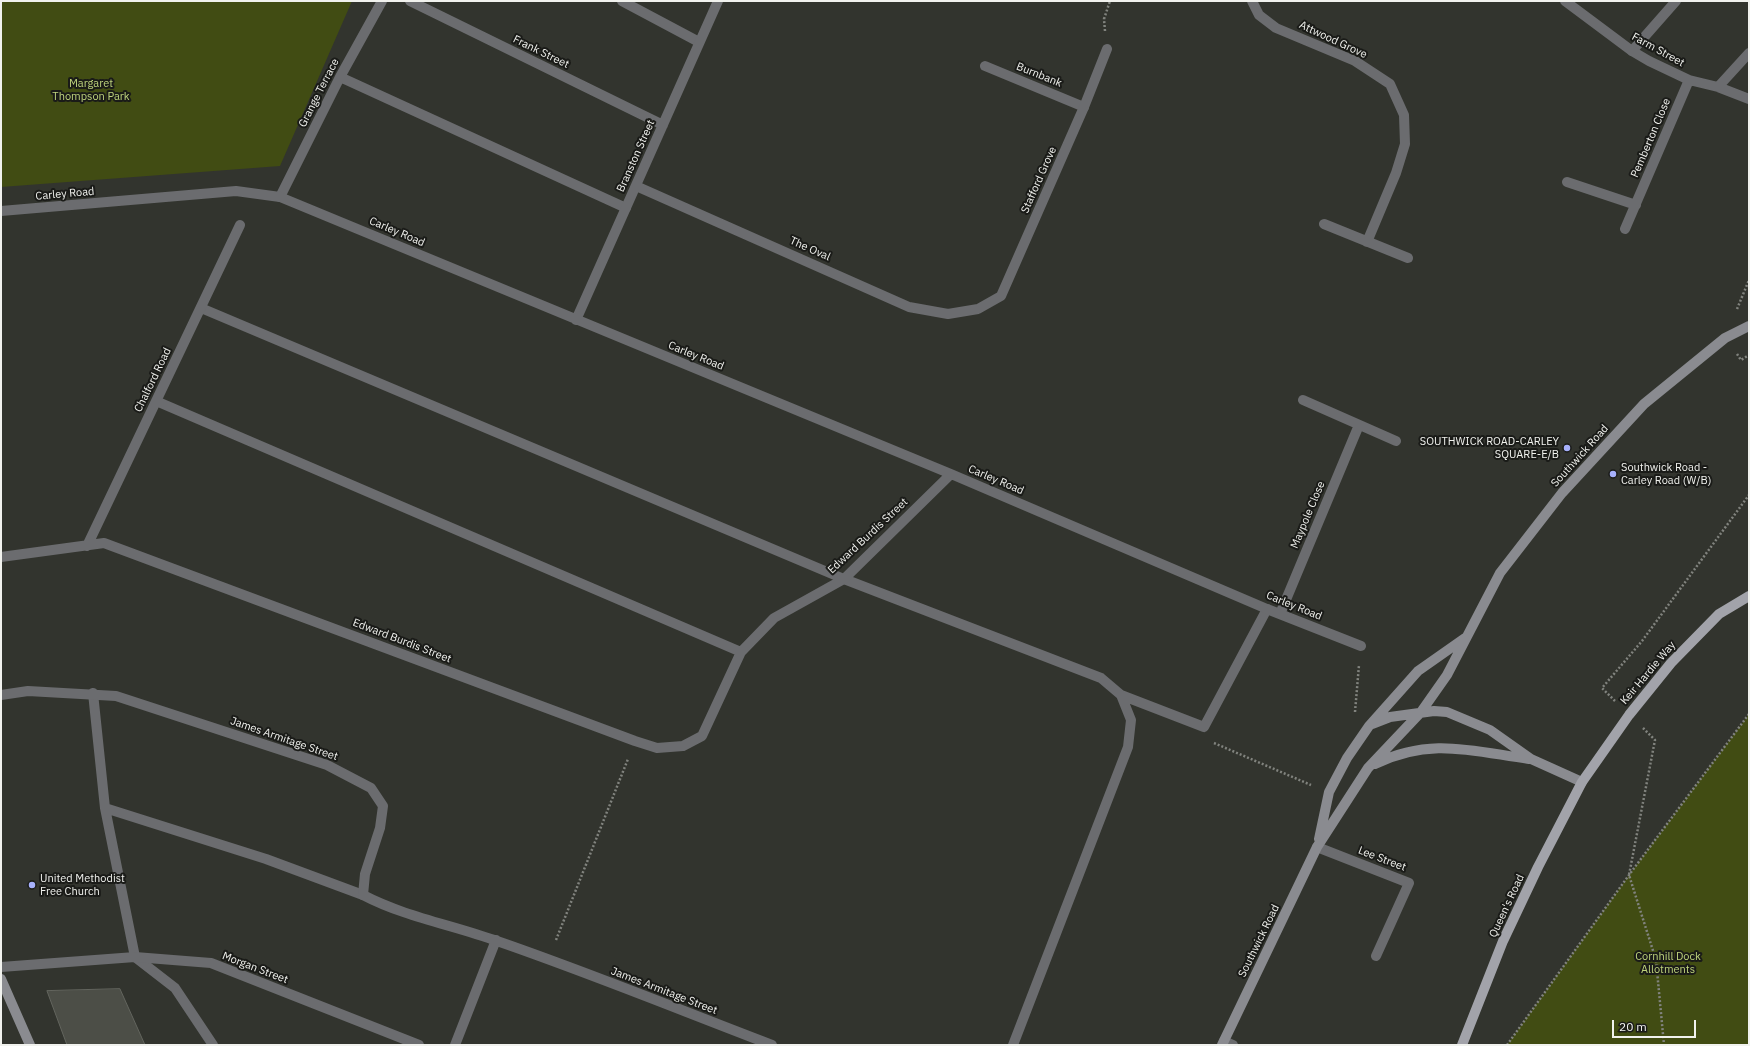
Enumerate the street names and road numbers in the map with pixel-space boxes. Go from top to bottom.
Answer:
street label: Attwood Grove [1297,19,1369,61]
street label: Farm Street [1629,30,1687,70]
street label: Frank Street [511,33,571,71]
street label: Grange Terrace [296,57,342,129]
street label: Burnbank [1014,60,1064,90]
street label: Pemberton Close [1628,96,1674,180]
street label: Branston Street [614,118,658,194]
street label: Stafford Grove [1018,145,1060,215]
street label: Carley Road [35,185,95,203]
street label: Carley Road [367,214,427,250]
street label: The Oval [788,234,832,264]
street label: Carley Road [666,339,726,373]
street label: Chalford Road [132,346,174,414]
street label: Southwick Road [1549,422,1611,490]
street label: Carley Road [966,462,1026,498]
street label: Maypole Close [1288,479,1328,551]
street label: Edward Burdis Street [825,496,911,576]
street label: Carley Road [1264,589,1324,623]
street label: Edward Burdis Street [351,616,453,666]
street label: Keir Hardie Way [1618,639,1678,707]
street label: James Armitage Street [229,714,339,764]
street label: Lee Street [1356,844,1408,874]
street label: Queen's Road [1487,872,1527,940]
street label: Southwick Road [1236,902,1282,980]
street label: Morgan Street [220,949,290,987]
street label: James Armitage Street [609,965,719,1017]

